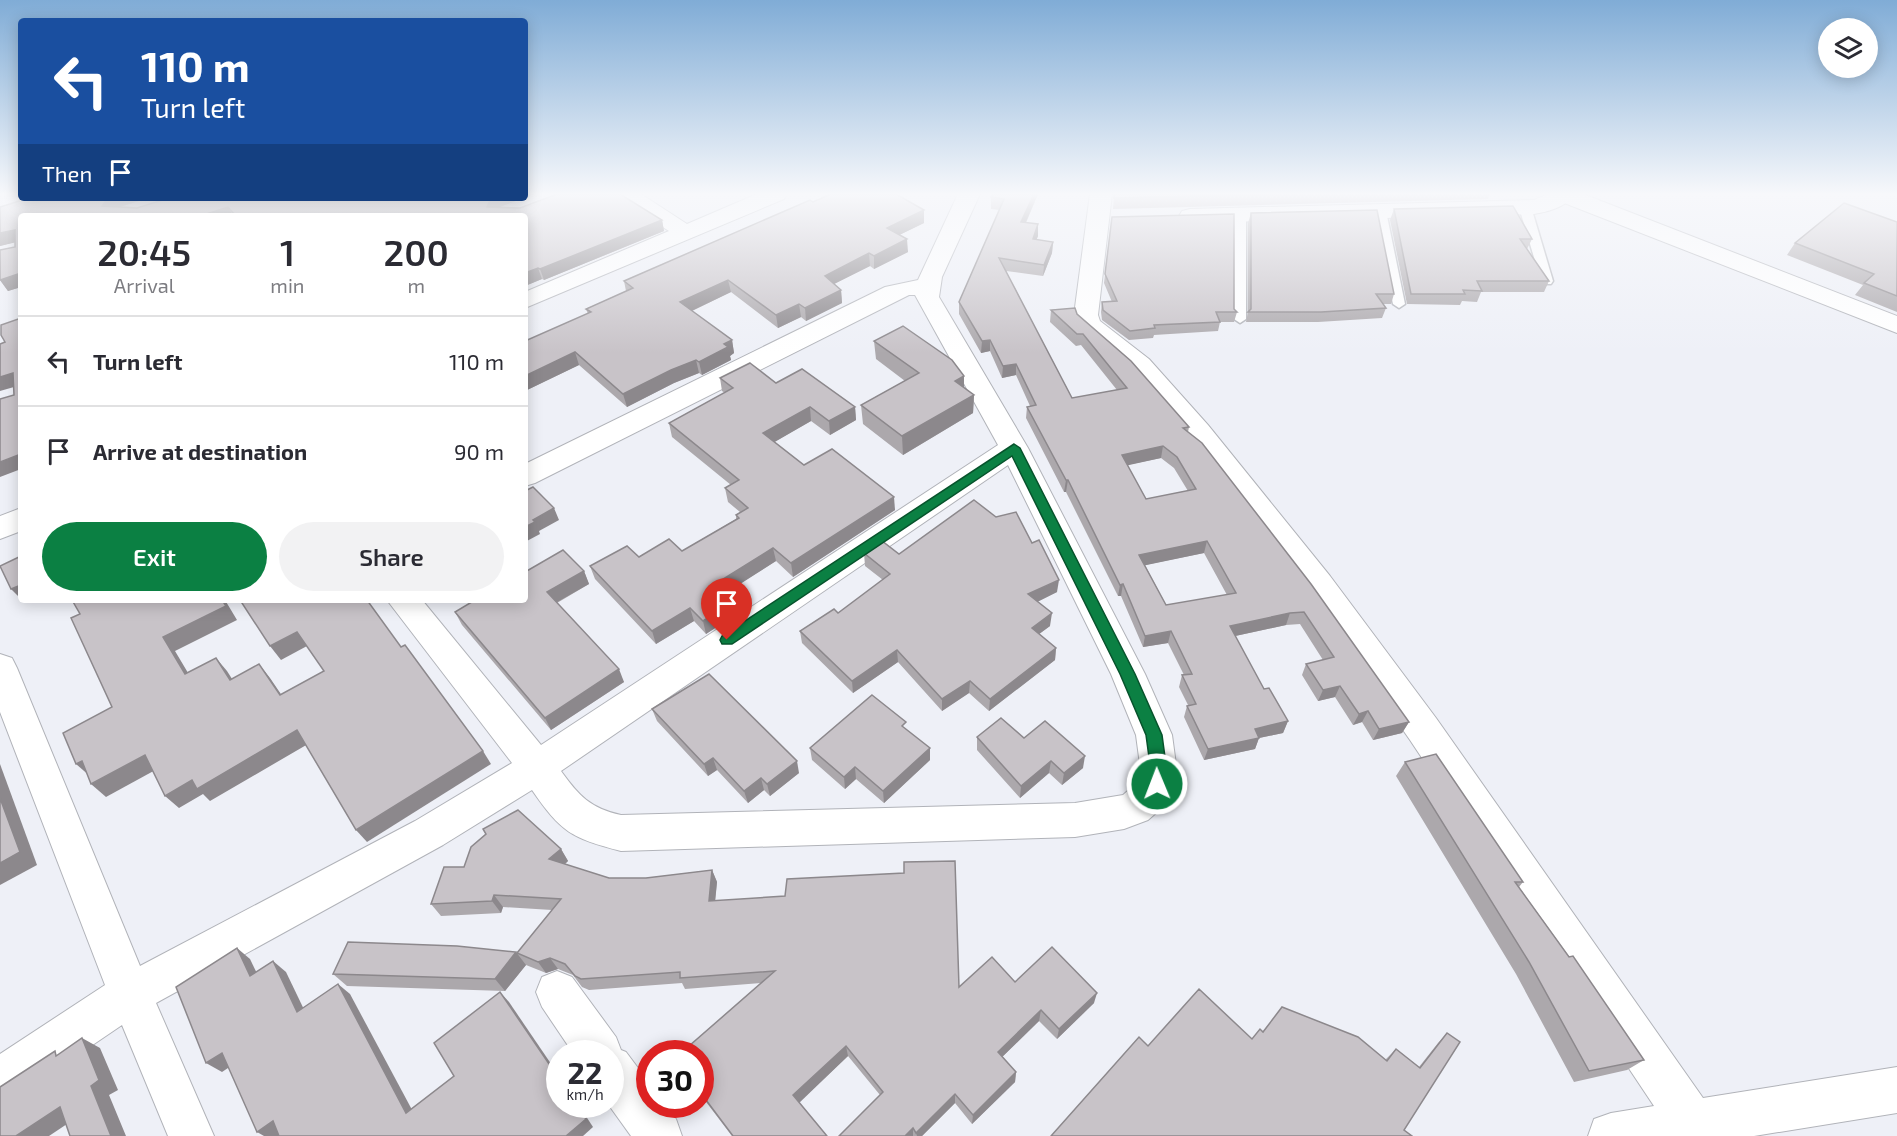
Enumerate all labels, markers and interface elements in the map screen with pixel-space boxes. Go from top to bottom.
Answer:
map controls [1818,18,1878,78]
button: layers [1818,18,1878,78]
text: 110 m [141,40,250,90]
icon: left [42,42,120,120]
text: Turn left [141,91,245,123]
icon: arrive [104,156,137,189]
text: Then [42,160,92,186]
text: 20:45 [97,230,191,273]
text: 1 [280,230,295,273]
text: 200 [384,230,449,273]
text: Arrival [114,273,175,297]
text: min [270,273,304,297]
text: m [407,273,425,297]
icon: left [42,345,75,378]
text: Turn left [93,348,182,374]
text: 110 m [449,348,504,374]
icon: arrive [42,435,75,468]
text: Arrive at destination [93,438,307,464]
text: 90 m [454,438,504,464]
button: Exit [42,522,267,591]
button: Share [279,522,504,591]
pin [701,578,752,640]
icon: arrive [710,587,743,620]
position arrow [1125,752,1189,816]
speed limit sign: 30 [636,1040,714,1118]
text: 22 [568,1054,602,1090]
text: km/h [566,1085,604,1103]

